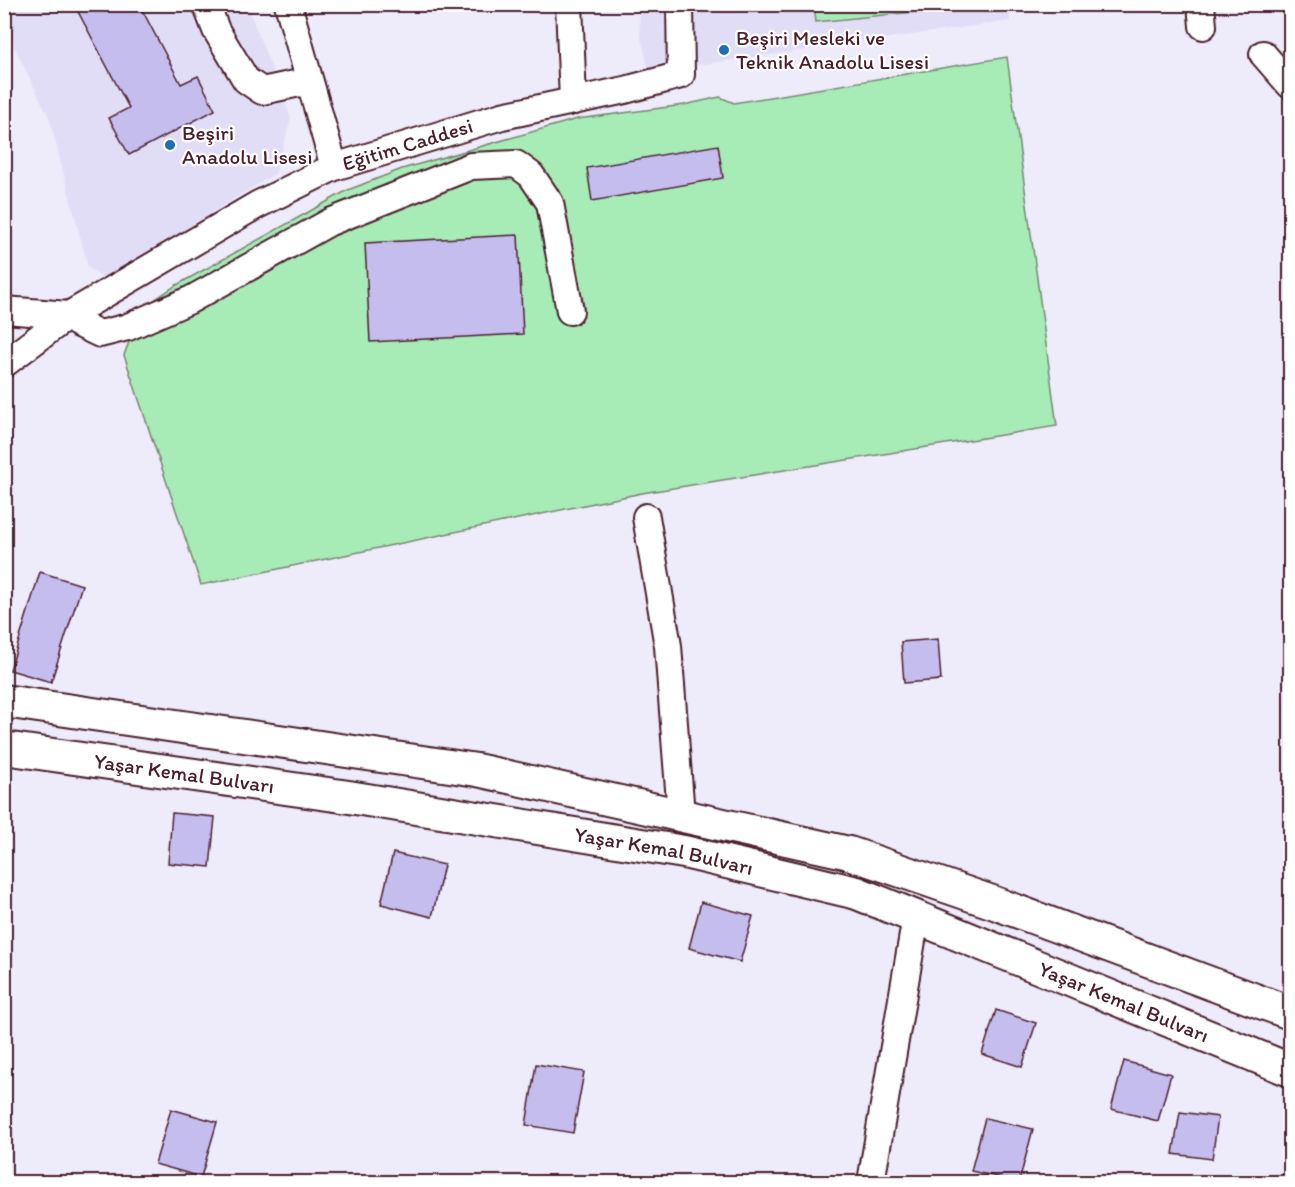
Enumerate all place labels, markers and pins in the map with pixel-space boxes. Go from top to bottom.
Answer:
place label: Beşiri Mesleki ve Teknik Anadolu Lisesi [736,25,929,74]
marker: Beşiri Mesleki ve Teknik Anadolu Lisesi [717,43,731,57]
place label: Beşiri Anadolu Lisesi [182,120,312,169]
marker: Beşiri Anadolu Lisesi [163,138,177,152]

